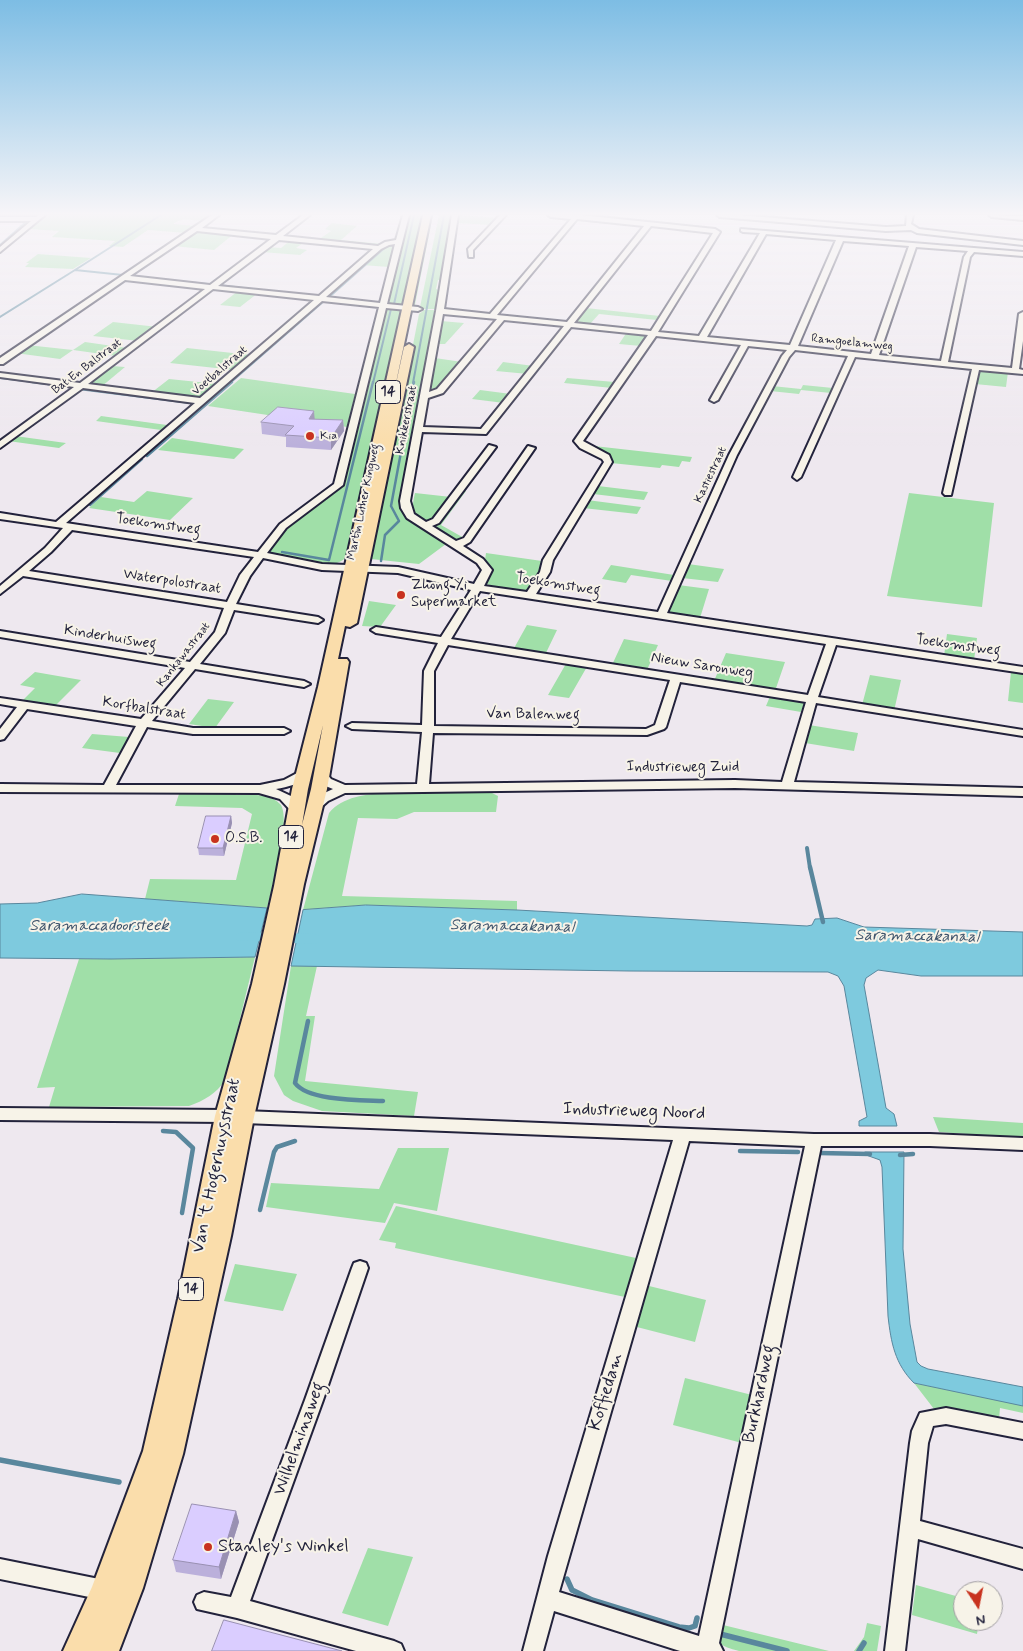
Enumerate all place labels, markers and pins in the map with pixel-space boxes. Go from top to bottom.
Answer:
place label: Kia [320,429,337,443]
marker: Kia [304,430,316,442]
place label: Zhong Yi Supermarket [411,577,497,612]
marker: Zhong Yi Supermarket [395,589,407,601]
place label: O.S.B. [225,830,262,848]
marker: O.S.B. [209,833,221,845]
place label: Stanley's Winkel [218,1536,349,1558]
marker: Stanley's Winkel [202,1541,214,1553]

